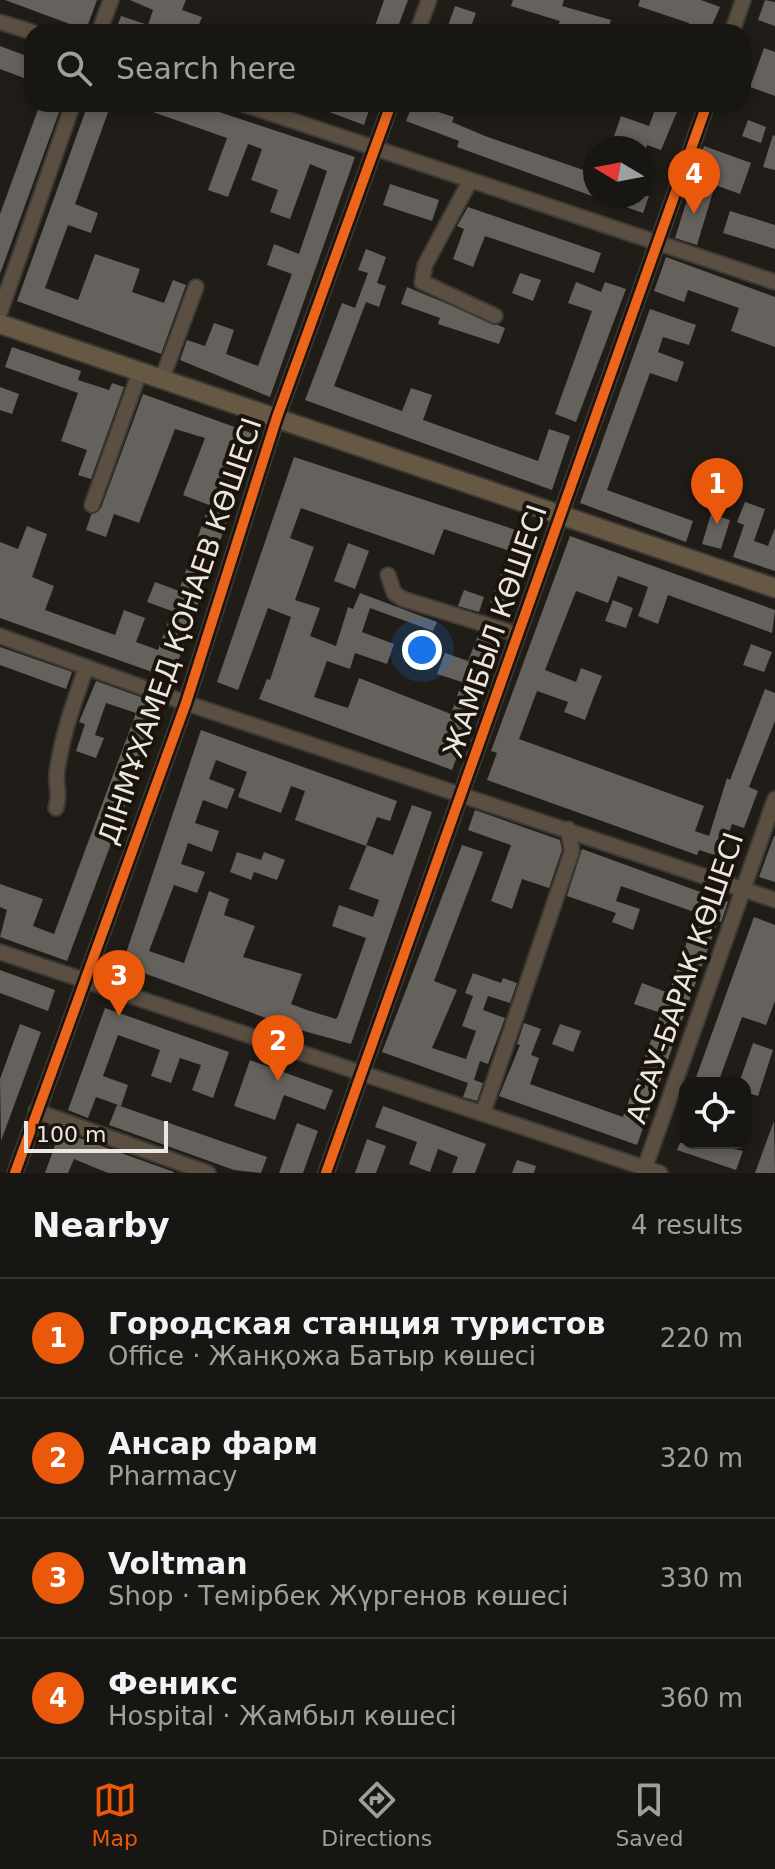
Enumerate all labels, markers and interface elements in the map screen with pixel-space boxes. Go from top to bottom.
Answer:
search box [24,24,751,112]
icon: search [52,46,96,90]
text: Search here [116,51,296,86]
north arrow [583,136,655,208]
pin: 4 [668,148,720,214]
street label: ДІНМҰХАМЕД ҚОНАЕВ КӨШЕСІ [91,413,269,849]
pin: 1 [691,458,743,524]
street label: ЖАМБЫЛ КӨШЕСІ [436,500,554,762]
your location [402,630,442,670]
street label: АСАУ-БАРАҚ КӨШЕСІ [620,828,750,1128]
pin: 3 [93,950,145,1016]
pin: 2 [252,1015,304,1081]
map controls [679,1077,751,1149]
button: locate [679,1077,751,1149]
scale bar [24,1117,168,1153]
text: 100 m [36,1122,106,1147]
text: Nearby [32,1205,170,1245]
text: 4 results [631,1210,743,1240]
text: Городская станция туристов [108,1306,605,1341]
text: 1 [49,1323,67,1353]
text: 220 m [660,1323,743,1353]
text: Office · Жанқожа Батыр көшесі [108,1341,536,1371]
text: Ансар фарм [108,1426,318,1461]
text: 2 [49,1443,67,1473]
text: 320 m [660,1443,743,1473]
text: Pharmacy [108,1461,237,1491]
text: Voltman [108,1546,248,1581]
text: 3 [49,1563,67,1593]
text: 330 m [660,1563,743,1593]
text: Shop · Темірбек Жүргенов көшесі [108,1581,568,1611]
text: Феникс [108,1666,238,1701]
text: 4 [49,1683,67,1713]
text: 360 m [660,1683,743,1713]
text: Hospital · Жамбыл көшесі [108,1701,457,1731]
tab: Map [92,1778,138,1851]
tab: Directions [321,1778,432,1851]
tab: Saved [615,1778,683,1851]

